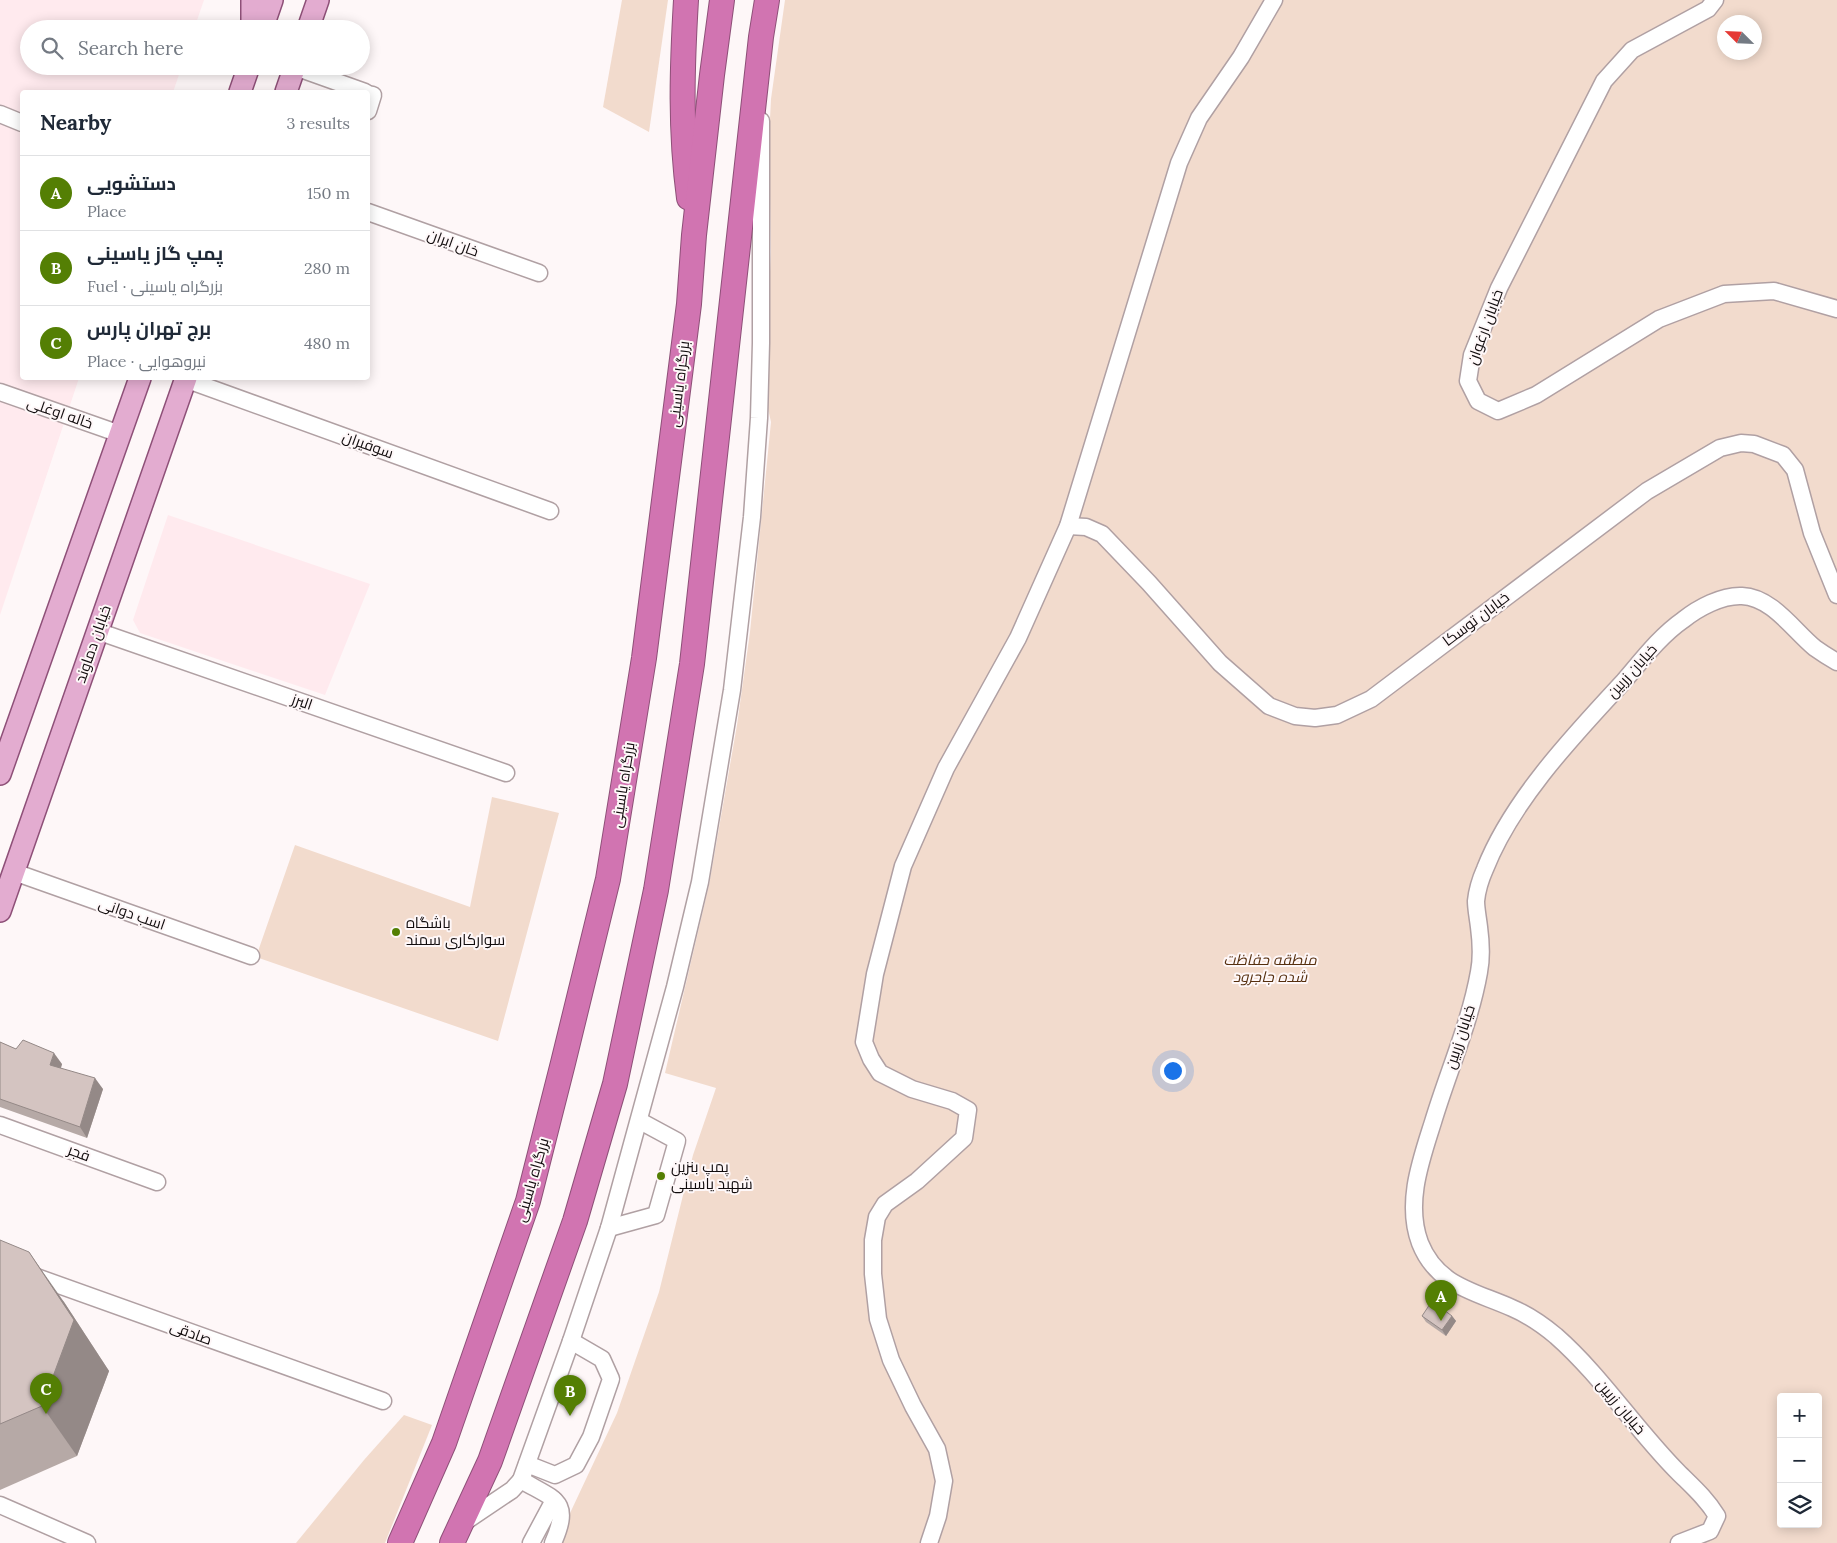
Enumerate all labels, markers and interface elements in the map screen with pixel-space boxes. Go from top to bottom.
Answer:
north arrow [1717,15,1762,60]
search box [20,20,370,75]
icon: search [38,34,66,62]
text: Search here [78,36,184,60]
text: Nearby [40,109,111,136]
text: 3 results [286,113,350,133]
text: دستشویی [87,171,176,195]
text: A [51,183,61,203]
text: 150 m [307,183,350,203]
text: Place [87,201,126,221]
street label: خان ایران [425,224,481,262]
text: پمپ گاز یاسینی [87,241,223,265]
text: B [51,258,61,278]
text: 280 m [304,258,350,278]
text: Fuel · بزرگراه یاسینی [87,276,223,296]
street label: خیابان ارغوان [1462,286,1508,368]
text: برج تهران پارس [87,316,211,340]
text: C [50,333,62,353]
text: 480 m [304,333,350,353]
street label: بزرگراه یاسینی [664,340,694,428]
text: Place · نیروهوایی [87,351,206,371]
street label: خاله اوغلی [24,392,96,434]
street label: سوفیران [340,427,396,463]
street label: خیابان توسکا [1438,587,1514,651]
street label: خیابان دماوند [70,602,116,686]
street label: خیابان زربین [1602,640,1662,702]
street label: البرز [288,689,315,714]
street label: بزرگراه یاسینی [606,741,640,829]
street label: اسب دوانی [96,893,168,935]
place label: باشگاه سوارکاری سمند [406,913,505,950]
marker: باشگاه سوارکاری سمند [390,926,402,938]
park label: منطقه حفاظت شده جاجرود [1223,950,1317,986]
street label: خیابان زربین [1440,1002,1480,1072]
your location [1160,1058,1186,1084]
street label: بزرگراه یاسینی [510,1136,554,1224]
street label: فجر [64,1139,93,1165]
place label: پمپ بنزین شهید یاسینی [671,1157,753,1194]
marker: پمپ بنزین شهید یاسینی [655,1170,667,1182]
pin: A [1425,1280,1457,1321]
street label: صادقی [167,1316,215,1350]
pin: C [30,1373,62,1414]
pin: B [554,1375,586,1416]
street label: خیابان زربین [1592,1375,1650,1439]
map controls [1777,1393,1822,1528]
button: + [1777,1393,1822,1438]
button: − [1777,1438,1822,1483]
button: layers [1777,1483,1822,1528]

